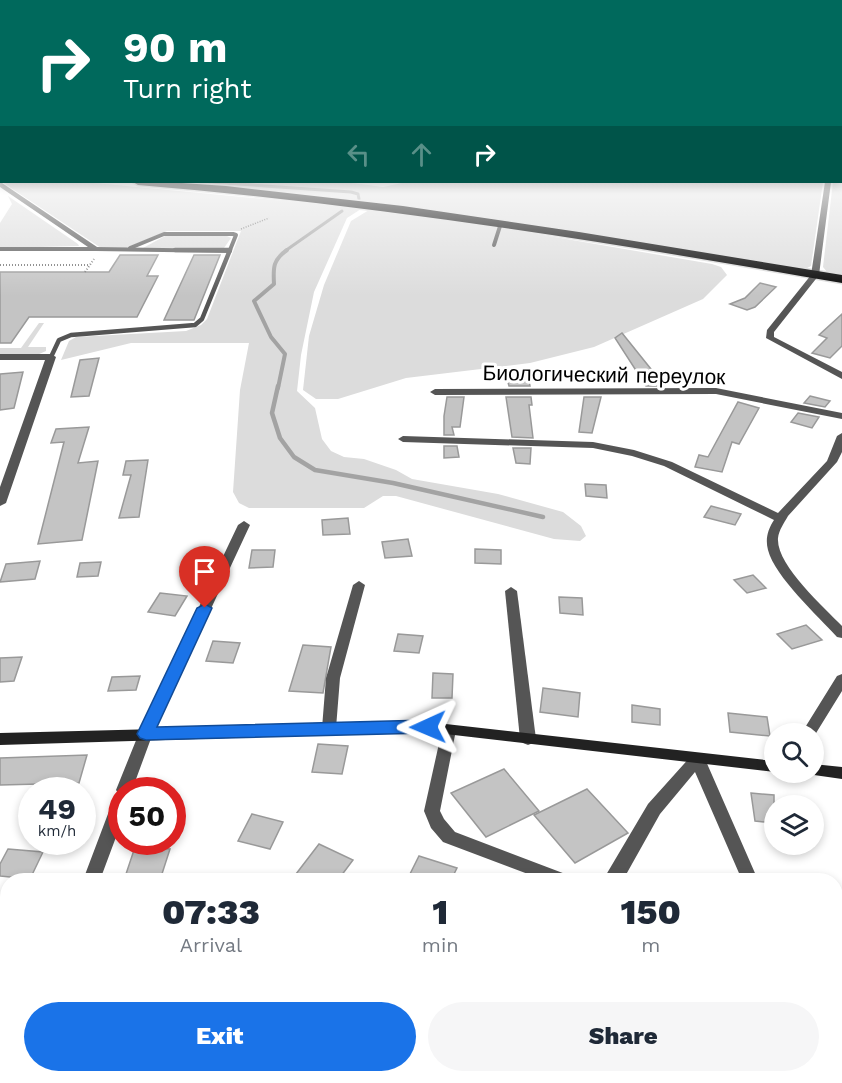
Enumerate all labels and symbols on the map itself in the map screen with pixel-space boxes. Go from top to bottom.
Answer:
street label: Биологический переулок [482,360,726,389]
pin [179,546,230,608]
position arrow [396,695,460,759]
speed limit sign: 50 [108,777,186,855]

